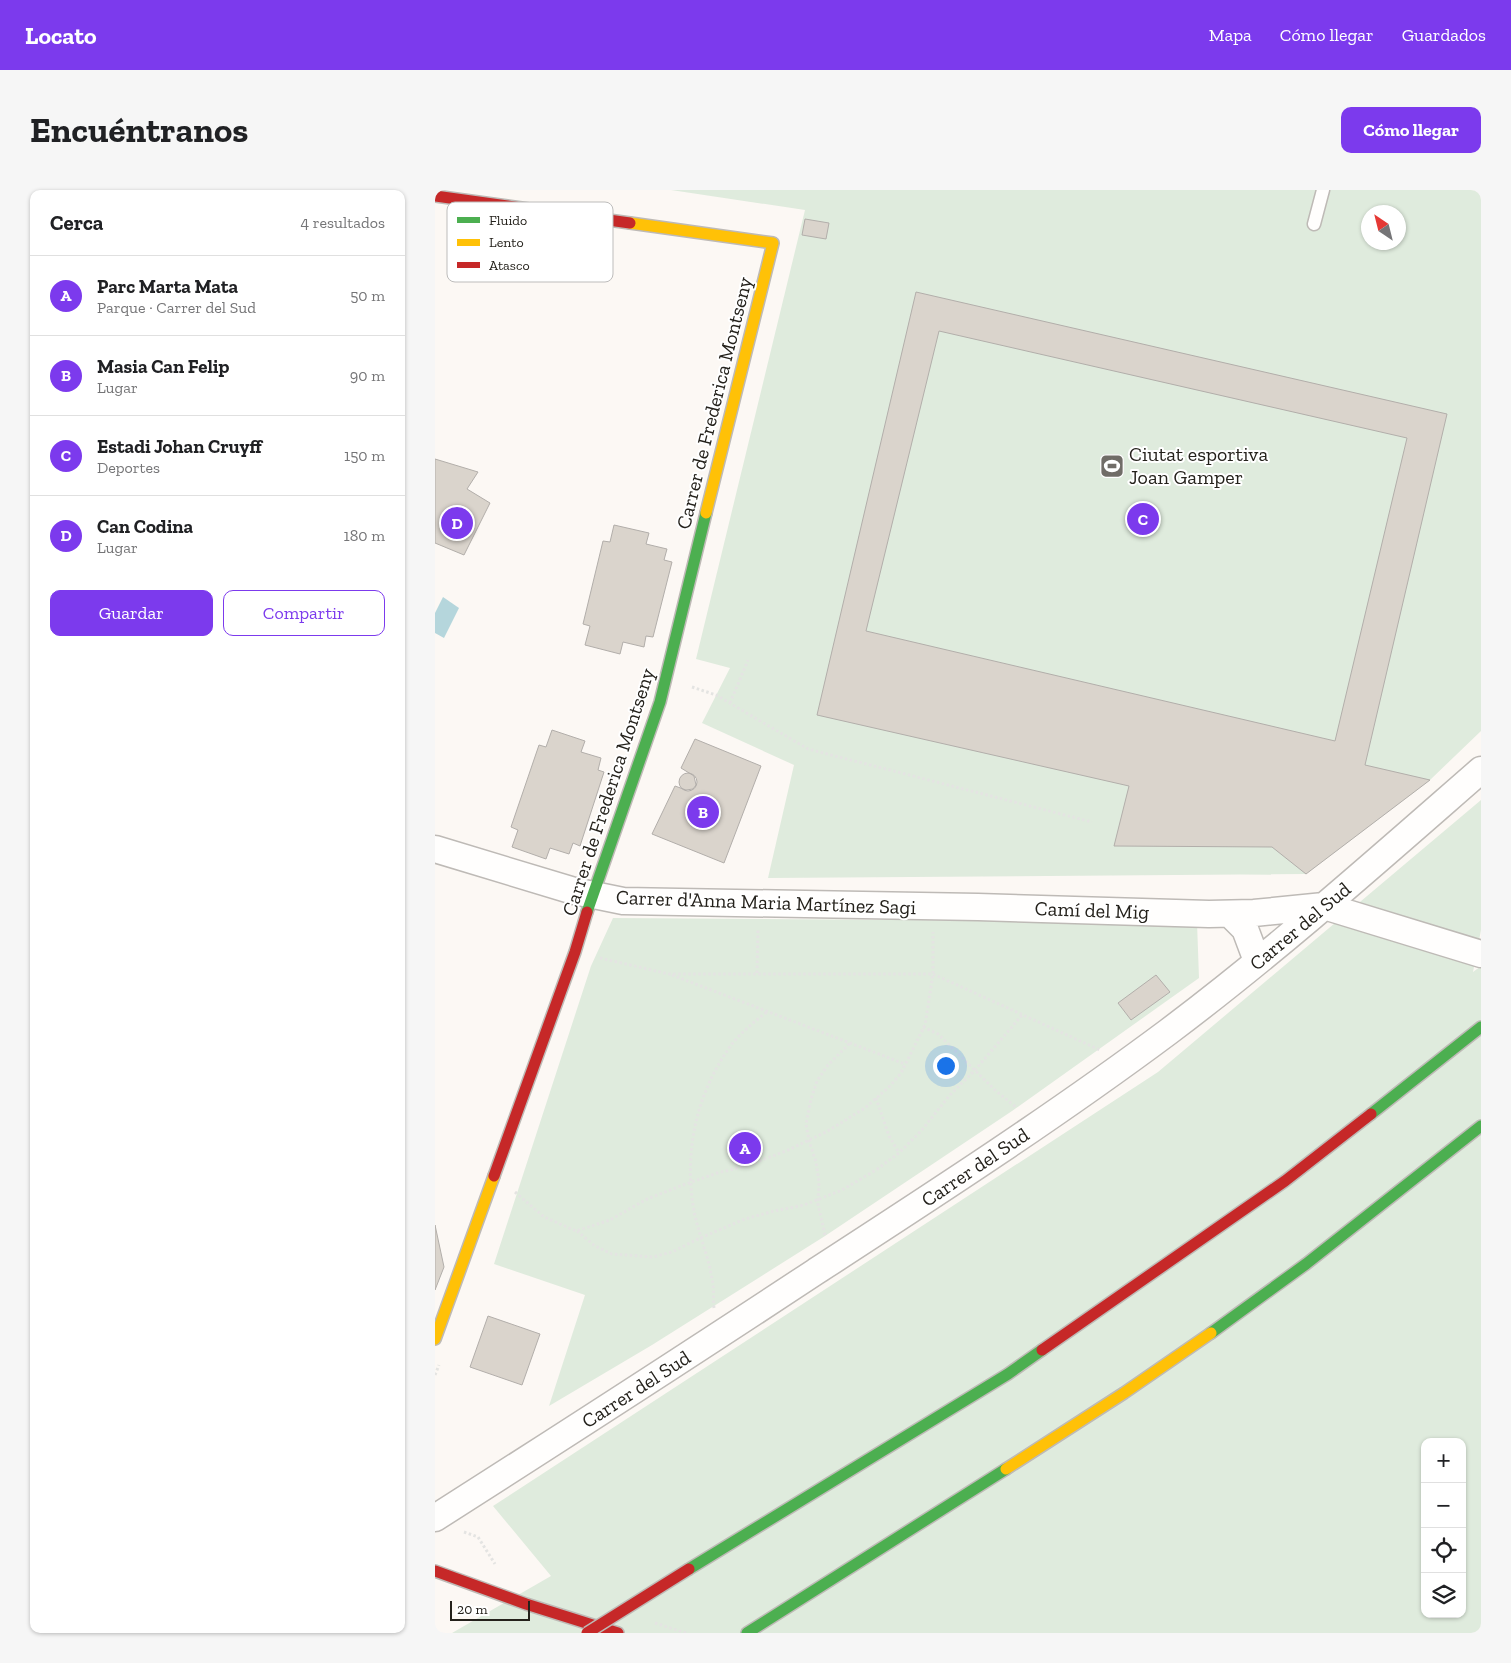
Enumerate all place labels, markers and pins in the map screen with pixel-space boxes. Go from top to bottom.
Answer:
place label: Ciutat esportiva Joan Gamper [1129,442,1269,489]
sports icon: Ciutat esportiva Joan Gamper [1099,453,1125,479]
pin: C [1127,500,1159,538]
pin: D [441,504,473,542]
pin: B [687,793,719,831]
pin: A [729,1129,761,1167]

